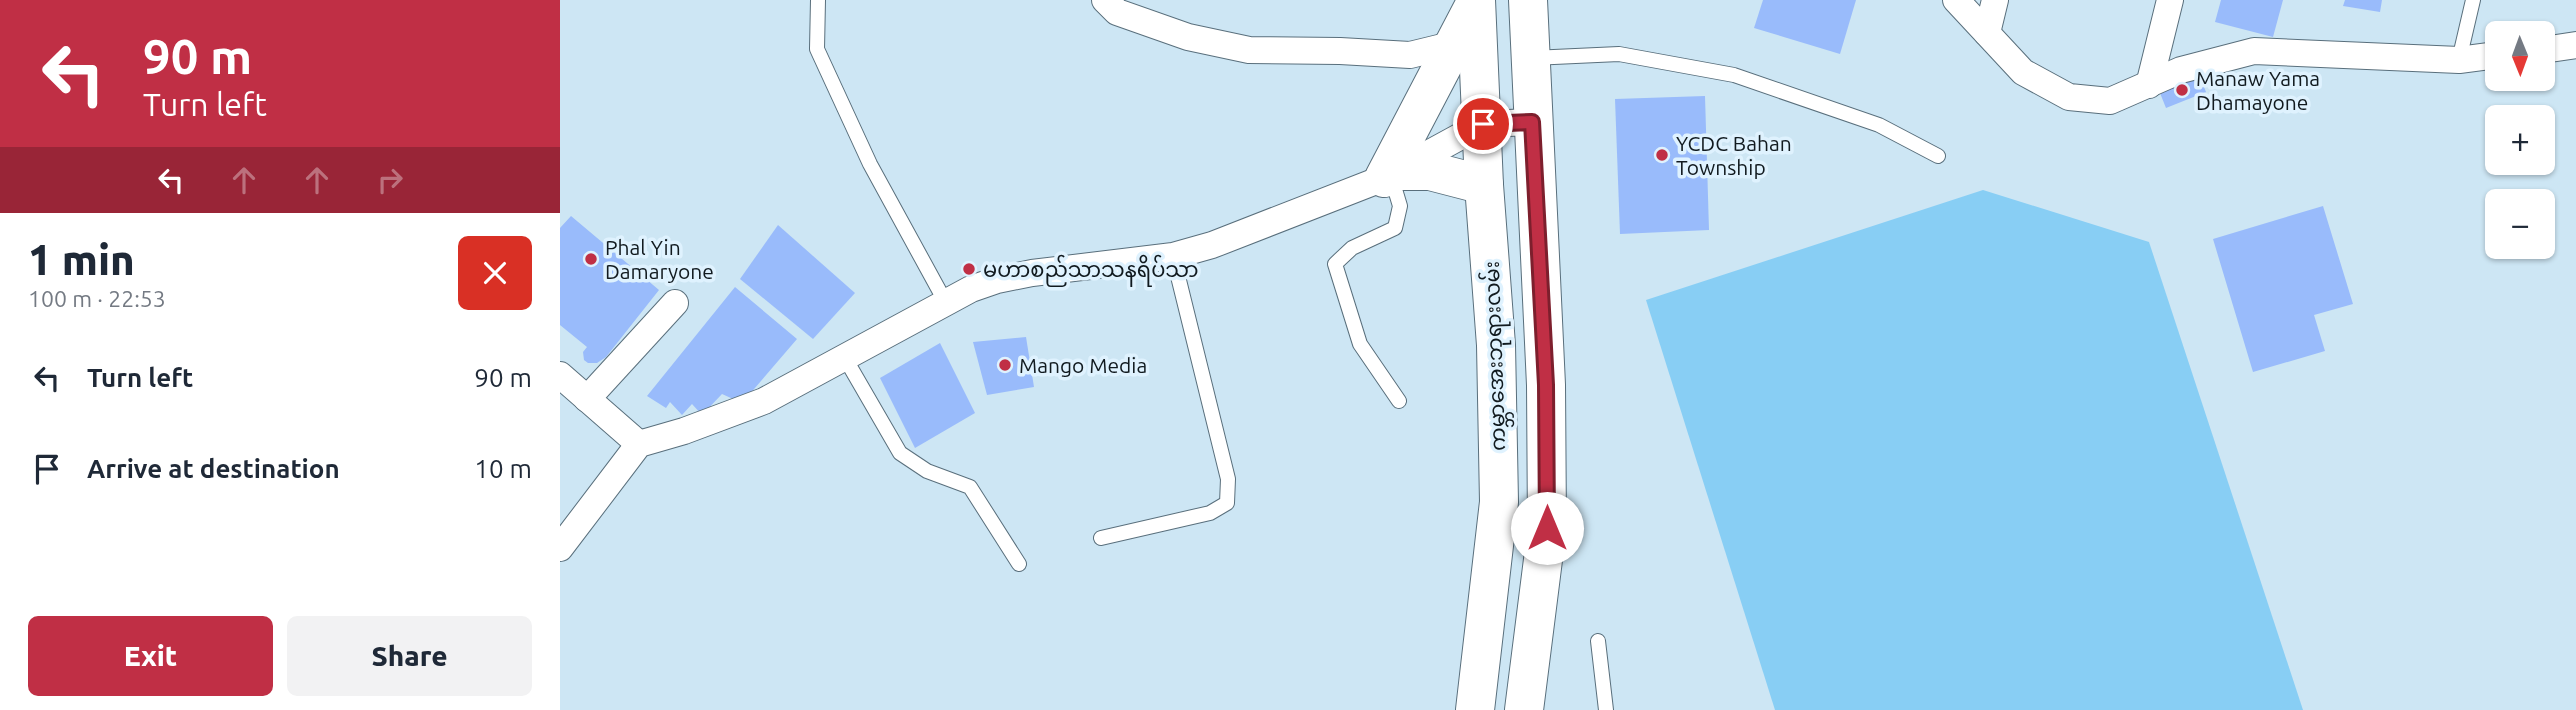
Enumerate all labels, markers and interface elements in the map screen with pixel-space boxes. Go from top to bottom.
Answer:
north arrow [2485,21,2555,91]
map controls [2485,21,2555,259]
icon: left [28,28,119,119]
text: 90 m [143,28,252,83]
place label: Manaw Yama Dhamayone [2196,66,2320,114]
marker: Manaw Yama Dhamayone [2174,82,2190,98]
text: Turn left [143,86,267,122]
pin [1453,94,1513,154]
icon: arrive [1464,105,1502,143]
button: + [2485,105,2555,175]
place label: YCDC Bahan Township [1676,131,1792,179]
marker: YCDC Bahan Township [1654,147,1670,163]
icon: left [152,161,190,199]
icon: ahead [225,161,263,199]
icon: ahead [298,161,336,199]
icon: right [371,161,409,199]
button: − [2485,189,2555,259]
place label: Phal Yin Damaryone [605,235,714,283]
text: 1 min [28,236,135,283]
button: close [458,236,532,310]
marker: Phal Yin Damaryone [583,251,599,267]
place label: မဟာစည်သာသနရိပ်သာ [983,254,1199,287]
street label: ကမ္ဘာအေးဘုရားလမ်း [1476,260,1515,451]
marker: မဟာစည်သာသနရိပ်သာ [961,261,977,277]
text: 100 m · 22:53 [28,286,166,311]
place label: Mango Media [1019,353,1147,377]
marker: Mango Media [997,357,1013,373]
icon: left [28,359,66,397]
text: Turn left [87,363,193,392]
text: 90 m [474,363,532,392]
icon: arrive [28,450,66,488]
text: Arrive at destination [87,454,340,483]
text: 10 m [474,454,532,483]
position arrow [1510,491,1584,565]
button: Exit [28,616,273,696]
button: Share [287,616,532,696]

